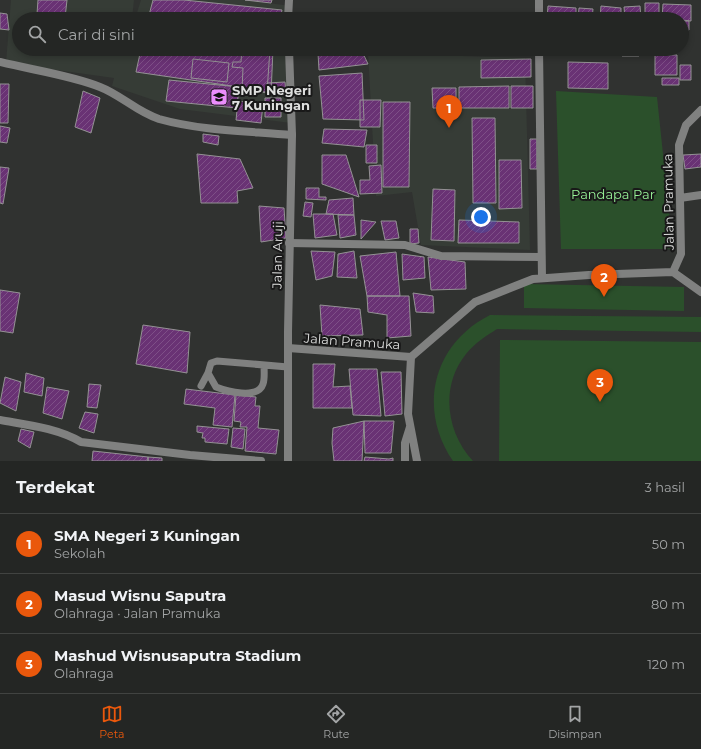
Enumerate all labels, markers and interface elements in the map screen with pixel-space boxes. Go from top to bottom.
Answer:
search box [12,12,689,56]
icon: search [26,23,48,45]
text: Cari di sini [58,25,135,44]
place label: SMP Negeri 7 Kuningan [232,82,311,113]
school or university icon: SMP Negeri 7 Kuningan [209,87,229,107]
pin: 1 [436,95,462,128]
street label: Jalan Pramuka [659,153,677,252]
park label: Pandapa Par [571,186,655,202]
your location [471,207,491,227]
street label: Jalan Aruji [268,221,286,290]
pin: 2 [591,264,617,297]
street label: Jalan Pramuka [302,330,401,352]
pin: 3 [587,369,613,402]
text: Terdekat [16,477,95,497]
text: 3 hasil [644,479,685,495]
text: SMA Negeri 3 Kuningan [54,526,240,545]
text: 1 [26,536,32,552]
text: 50 m [652,536,685,552]
text: Sekolah [54,545,105,561]
text: Masud Wisnu Saputra [54,586,226,605]
text: 2 [25,596,33,612]
text: 80 m [651,596,685,612]
text: Olahraga · Jalan Pramuka [54,605,221,621]
text: Mashud Wisnusaputra Stadium [54,646,301,665]
text: 3 [25,656,33,672]
text: 120 m [647,656,685,672]
text: Olahraga [54,665,114,681]
tab: Peta [99,703,125,741]
tab: Rute [323,703,349,741]
tab: Disimpan [548,703,602,741]

